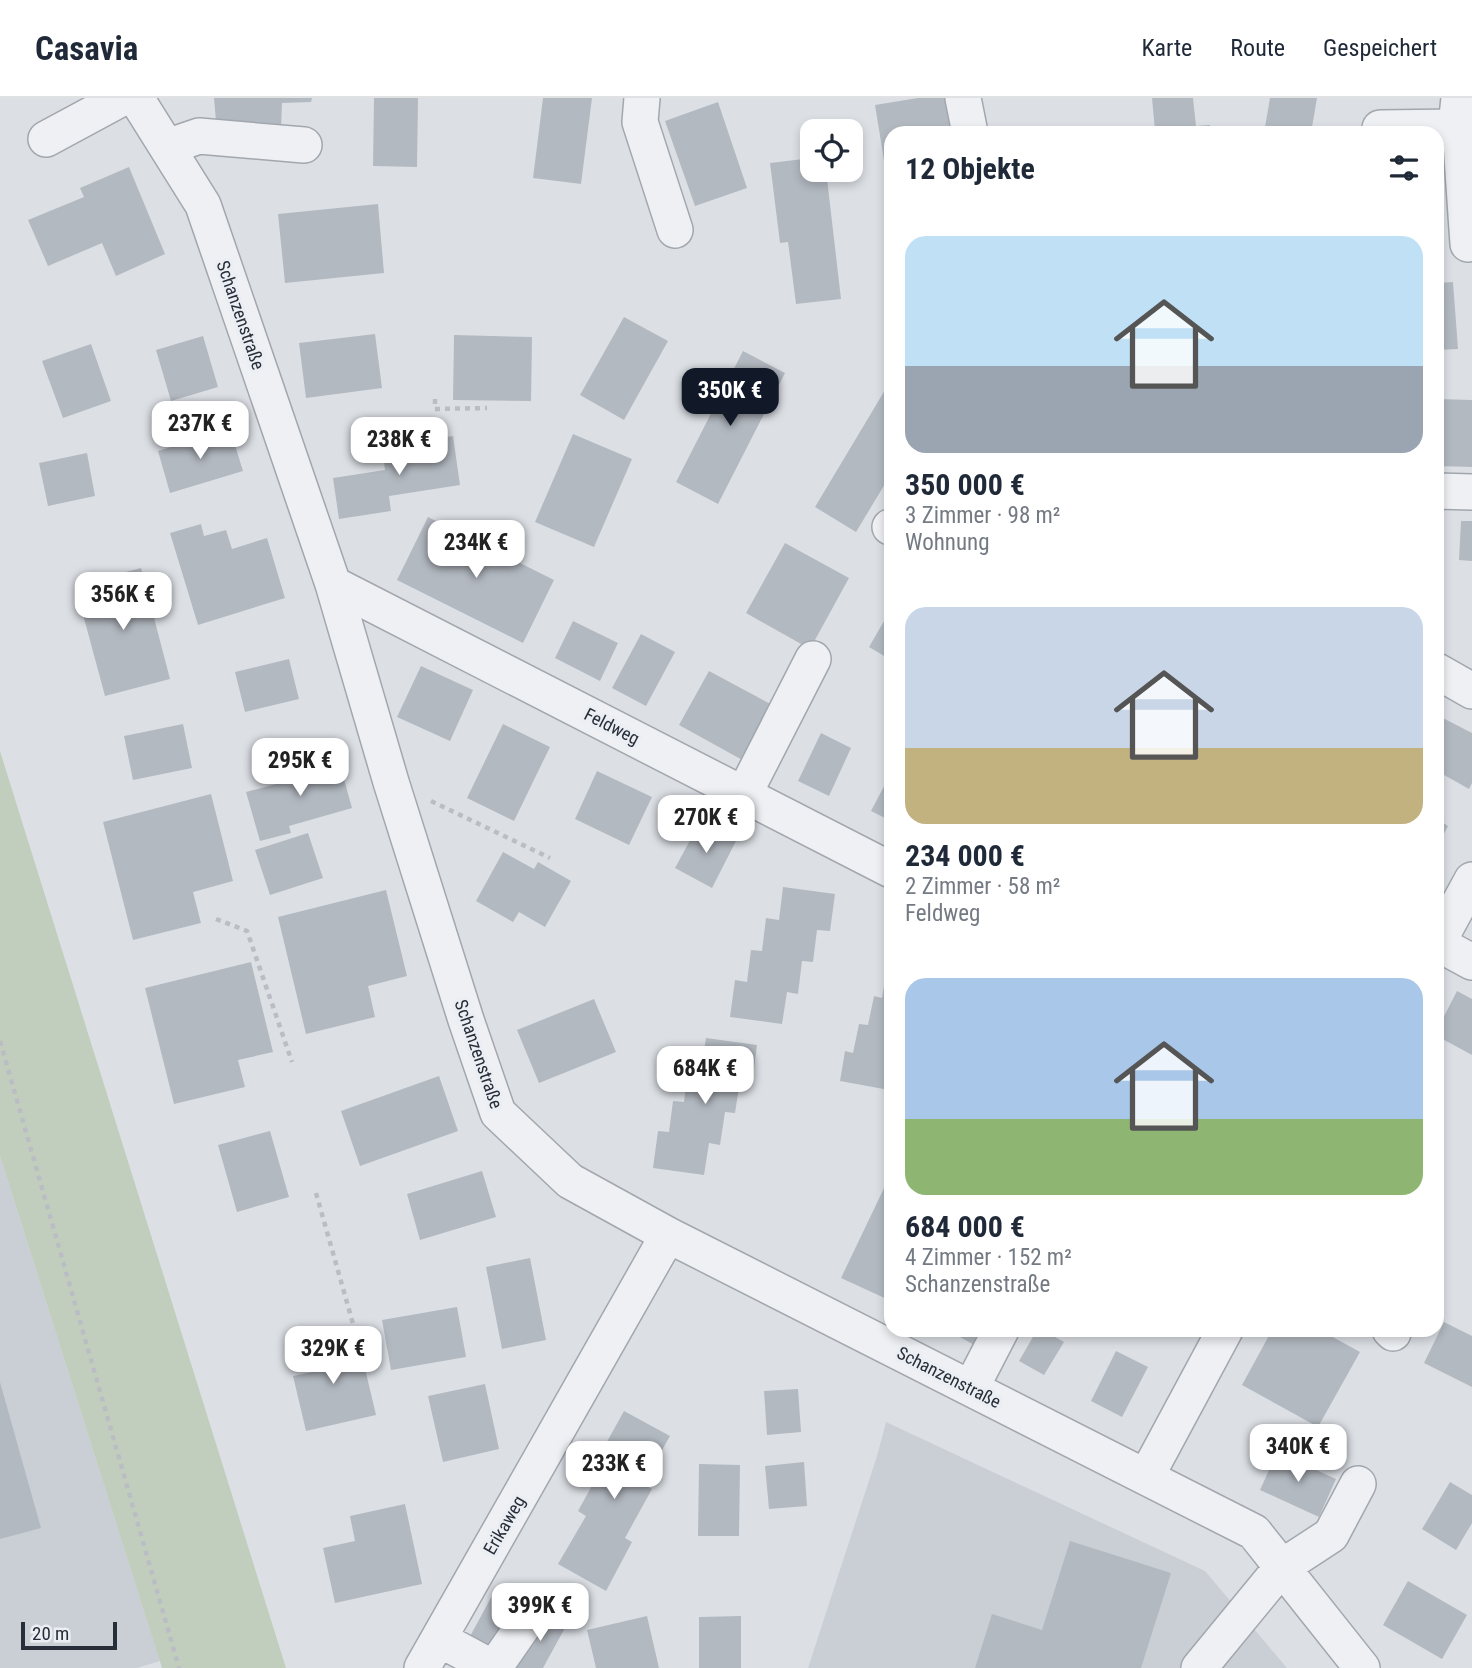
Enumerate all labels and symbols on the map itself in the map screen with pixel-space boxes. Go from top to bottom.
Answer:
street label: Schanzenstraße [213,258,269,372]
pin: 350K € [673,368,787,428]
pin: 237K € [143,402,257,461]
pin: 238K € [342,418,456,477]
pin: 234K € [419,520,533,580]
pin: 356K € [66,573,180,632]
street label: Feldweg [581,703,643,749]
pin: 295K € [243,738,357,798]
pin: 270K € [649,796,763,855]
street label: Schanzenstraße [451,997,507,1111]
pin: 684K € [648,1046,762,1106]
pin: 329K € [276,1326,390,1386]
street label: Schanzenstraße [894,1342,1004,1412]
pin: 340K € [1241,1424,1355,1484]
pin: 233K € [557,1442,671,1501]
street label: Erikaweg [479,1492,529,1558]
pin: 399K € [483,1584,597,1643]
scale bar [21,1619,117,1651]

